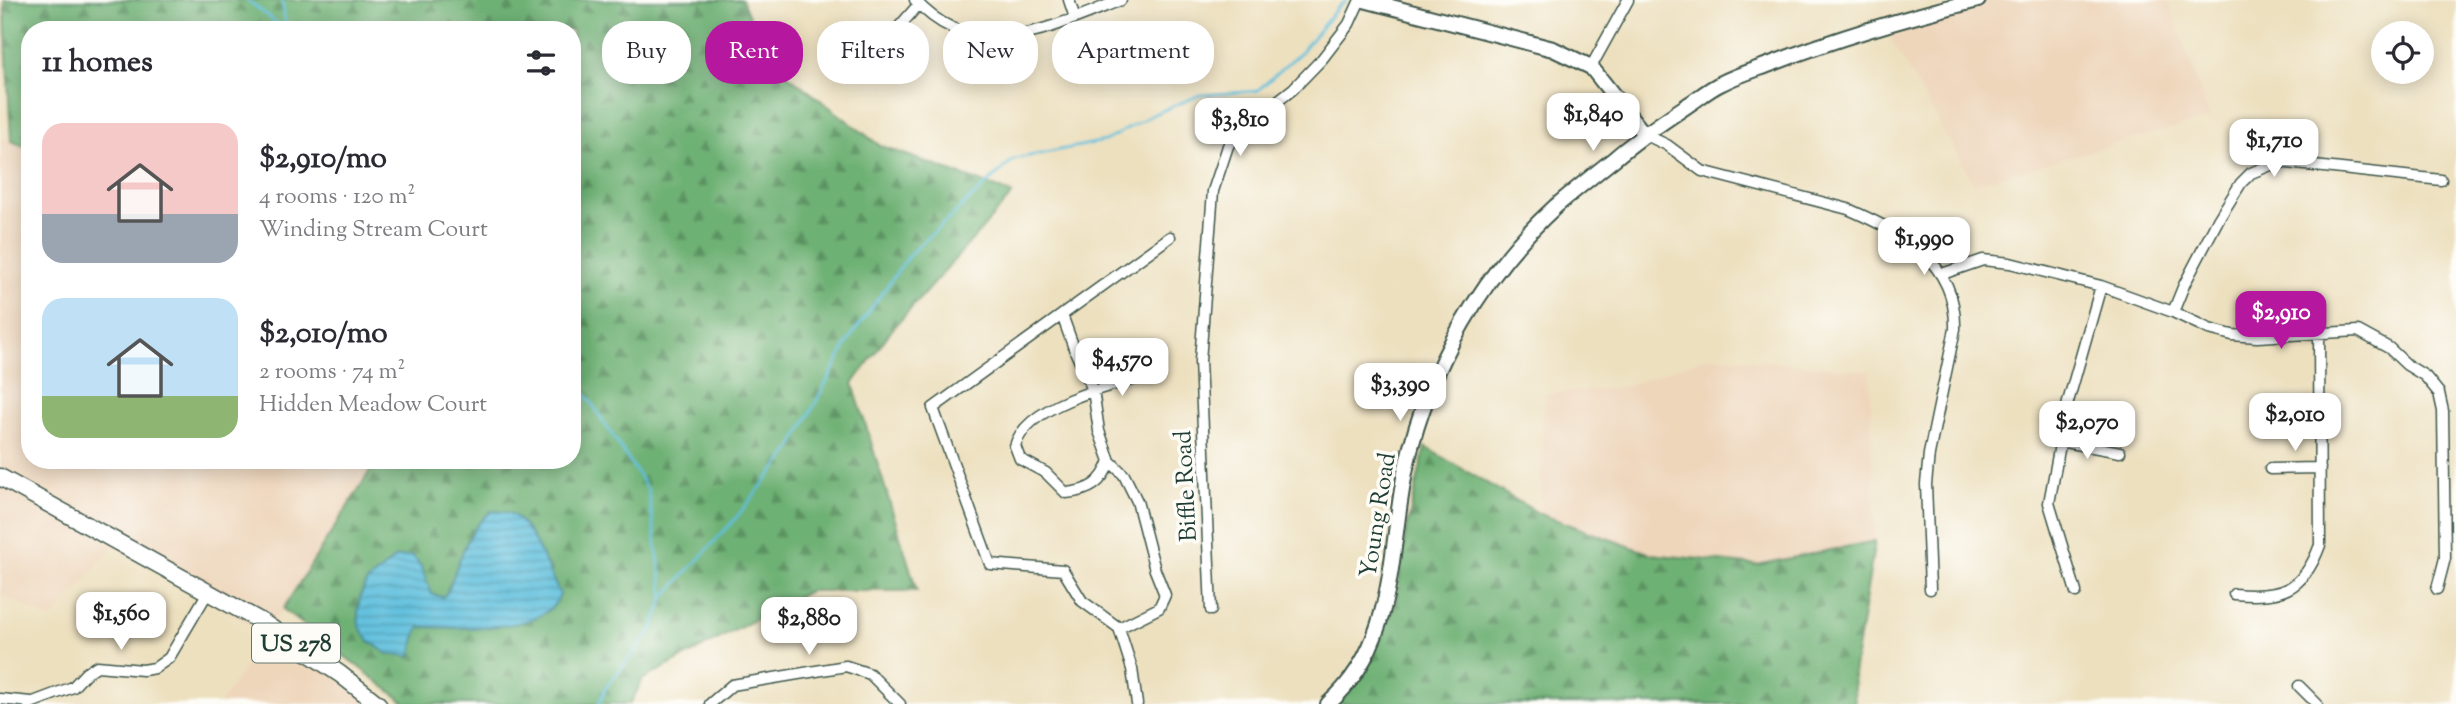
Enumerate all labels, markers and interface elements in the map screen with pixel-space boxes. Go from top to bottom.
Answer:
chip: Buy [602,21,691,84]
chip: Rent [705,21,803,84]
chip: Filters [817,21,929,84]
chip: New [943,21,1038,84]
chip: Apartment [1052,21,1214,84]
map controls [2371,21,2434,84]
button: locate [2371,21,2434,84]
text: 11 homes [42,42,153,85]
icon: filters [522,44,560,82]
pin: $1,840 [1536,94,1650,153]
pin: $3,810 [1183,99,1297,158]
text: $1,840 [1563,99,1623,132]
text: $3,810 [1211,104,1269,137]
pin: $1,710 [2217,120,2331,179]
text: $1,710 [2245,125,2303,158]
text: $2,910/mo [259,138,387,181]
icon: home [98,151,182,235]
text: 4 rooms · 120 m² [259,181,415,214]
text: Winding Stream Court [259,214,488,247]
pin: $1,990 [1867,218,1981,277]
text: $1,990 [1894,223,1954,256]
pin: $2,910 [2224,292,2338,351]
text: $2,910 [2251,297,2311,330]
text: $2,010/mo [259,313,388,356]
icon: home [98,326,182,410]
pin: $4,570 [1065,338,1179,398]
text: $4,570 [1091,344,1153,377]
text: 2 rooms · 74 m² [259,356,405,389]
pin: $3,390 [1343,364,1457,423]
text: $3,390 [1370,369,1430,402]
text: Hidden Meadow Court [259,389,487,422]
pin: $2,010 [2238,393,2352,453]
text: $2,010 [2265,399,2325,432]
pin: $2,070 [2030,402,2144,461]
text: $2,070 [2055,407,2119,440]
street label: Biffle Road [1167,429,1207,542]
street label: Young Road [1352,450,1406,580]
pin: $1,560 [64,592,178,652]
text: $1,560 [92,598,150,631]
pin: $2,880 [752,598,866,657]
text: $2,880 [777,603,841,636]
road number: US 278 [252,624,340,663]

